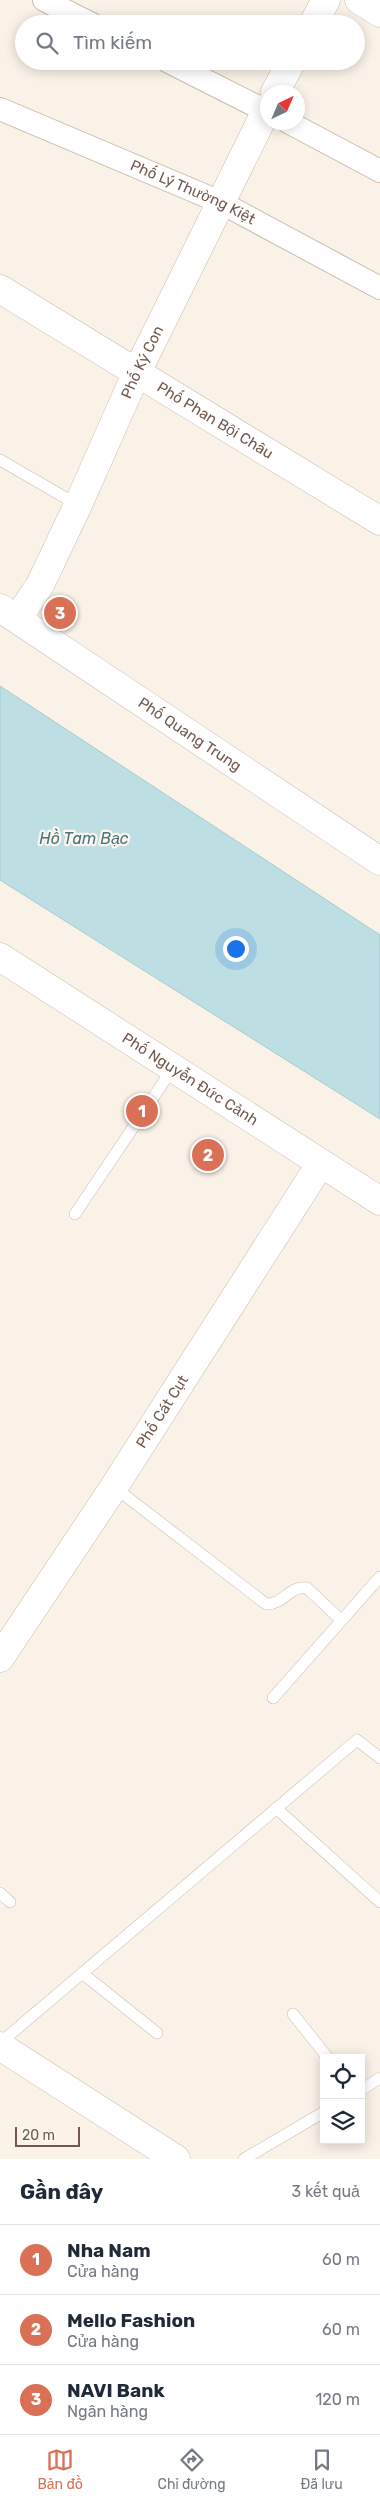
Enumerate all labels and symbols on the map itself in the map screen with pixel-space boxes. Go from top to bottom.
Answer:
north arrow [260,85,305,130]
street label: Phố Lý Thường Kiệt [128,156,259,228]
street label: Phố Ký Con [117,323,167,401]
street label: Phố Phan Bội Châu [154,378,277,463]
pin: 3 [44,594,76,632]
street label: Phố Quang Trung [135,694,245,775]
water label: Hồ Tam Bạc [39,828,129,848]
your location [223,936,249,962]
street label: Phố Nguyễn Đức Cảnh [119,1029,261,1129]
pin: 1 [126,1092,158,1130]
pin: 2 [192,1136,224,1174]
street label: Phố Cát Cụt [132,1372,192,1451]
scale bar [15,2124,80,2147]

